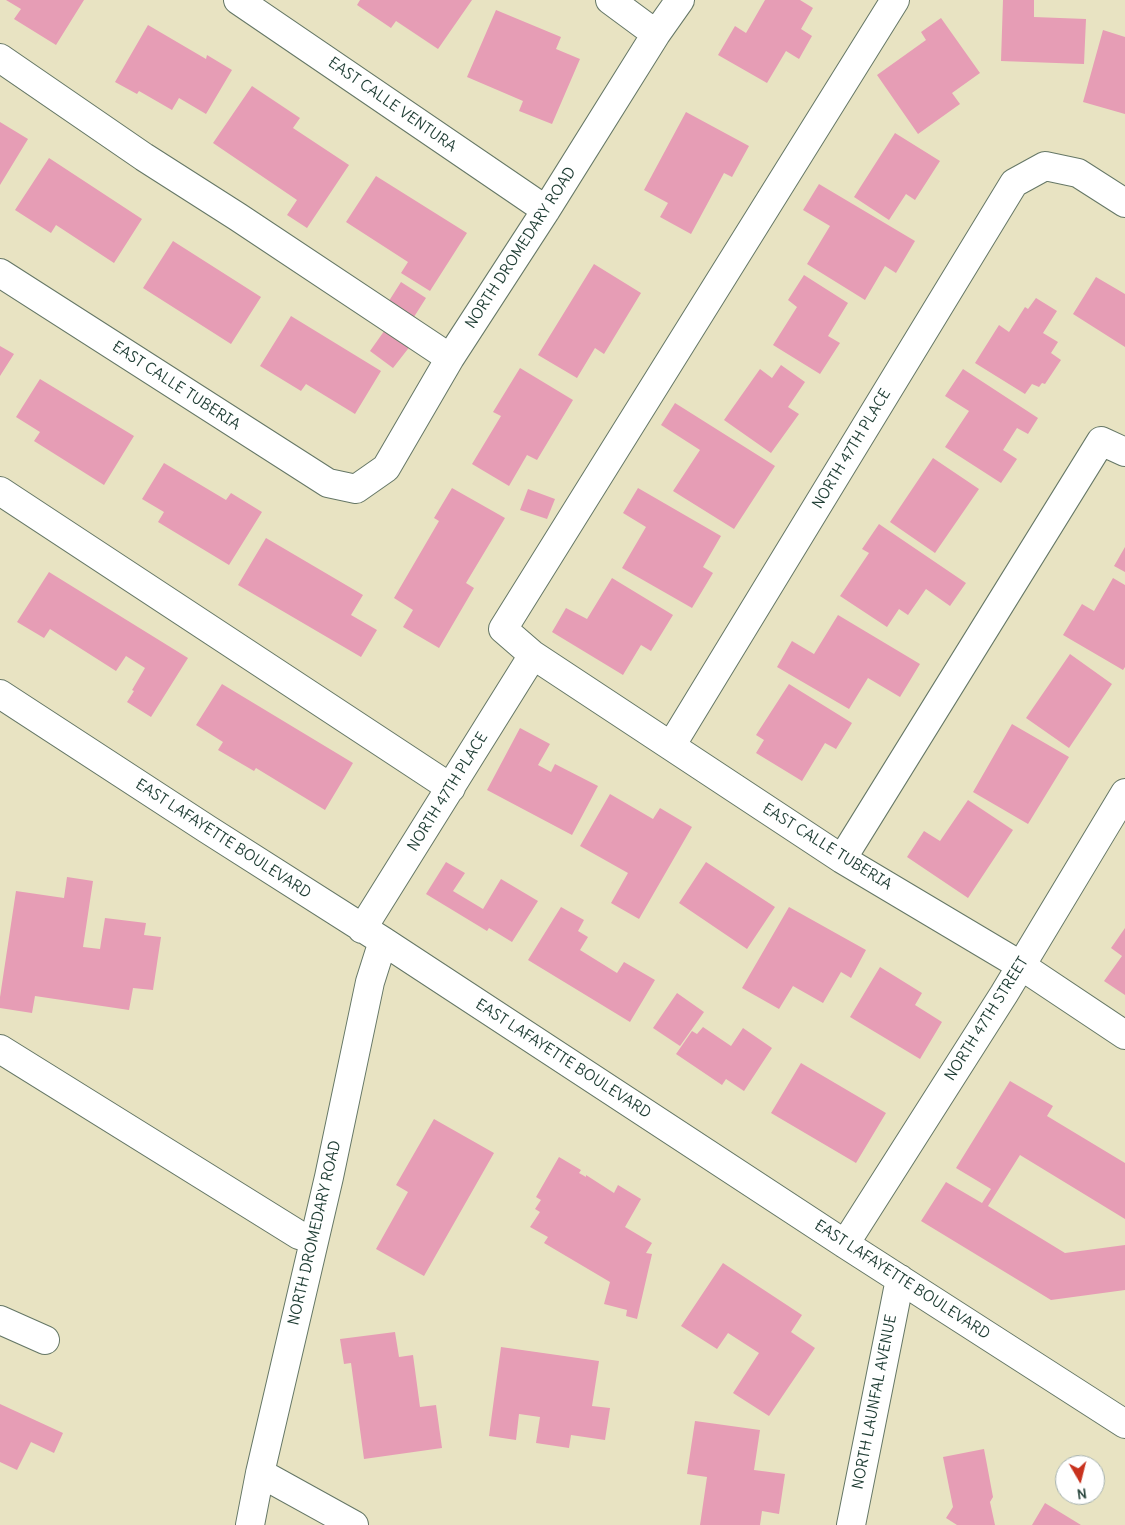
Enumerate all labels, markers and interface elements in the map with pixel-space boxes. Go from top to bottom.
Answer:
street label: EAST CALLE VENTURA [324,54,460,156]
street label: NORTH DROMEDARY ROAD [462,164,580,332]
street label: EAST CALLE TUBERIA [109,338,243,434]
street label: NORTH 47TH PLACE [809,386,895,512]
street label: NORTH 47TH PLACE [404,729,492,855]
street label: EAST LAFAYETTE BOULEVARD [132,775,314,903]
street label: EAST CALLE TUBERIA [759,800,895,894]
street label: NORTH 47TH STREET [942,954,1032,1084]
street label: EAST LAFAYETTE BOULEVARD [472,995,654,1123]
street label: NORTH DROMEDARY ROAD [285,1139,345,1327]
street label: EAST LAFAYETTE BOULEVARD [811,1216,993,1344]
street label: NORTH LAUNFAL AVENUE [849,1313,901,1491]
north arrow [1055,1455,1105,1505]
text: N [1076,1484,1088,1503]

